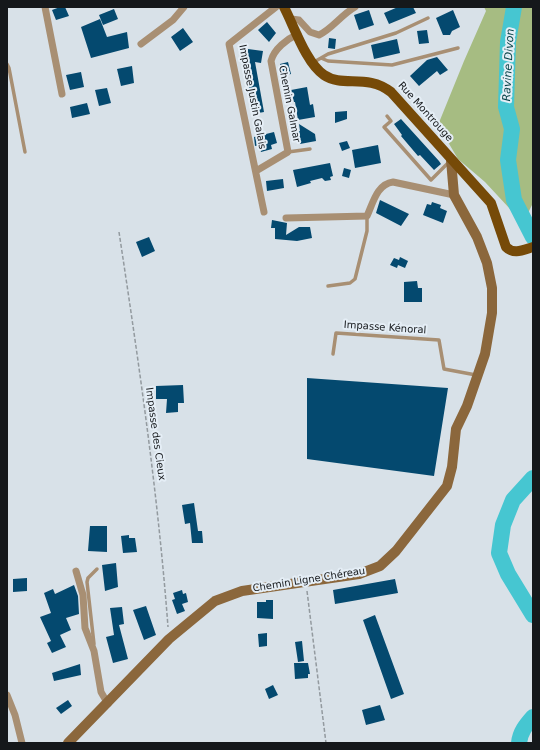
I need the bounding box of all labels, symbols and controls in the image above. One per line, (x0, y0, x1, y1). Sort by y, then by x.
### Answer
water label: Ravine Divon (501, 28, 517, 102)
street label: Impasse Justin Galais (236, 44, 268, 150)
street label: Chemin Galmar (276, 65, 302, 143)
street label: Rue Montrouge (395, 80, 455, 144)
street label: Impasse Kénoral (343, 319, 427, 337)
street label: Impasse des Cieux (143, 387, 167, 481)
street label: Chemin Ligne Chéreau (252, 565, 366, 595)

